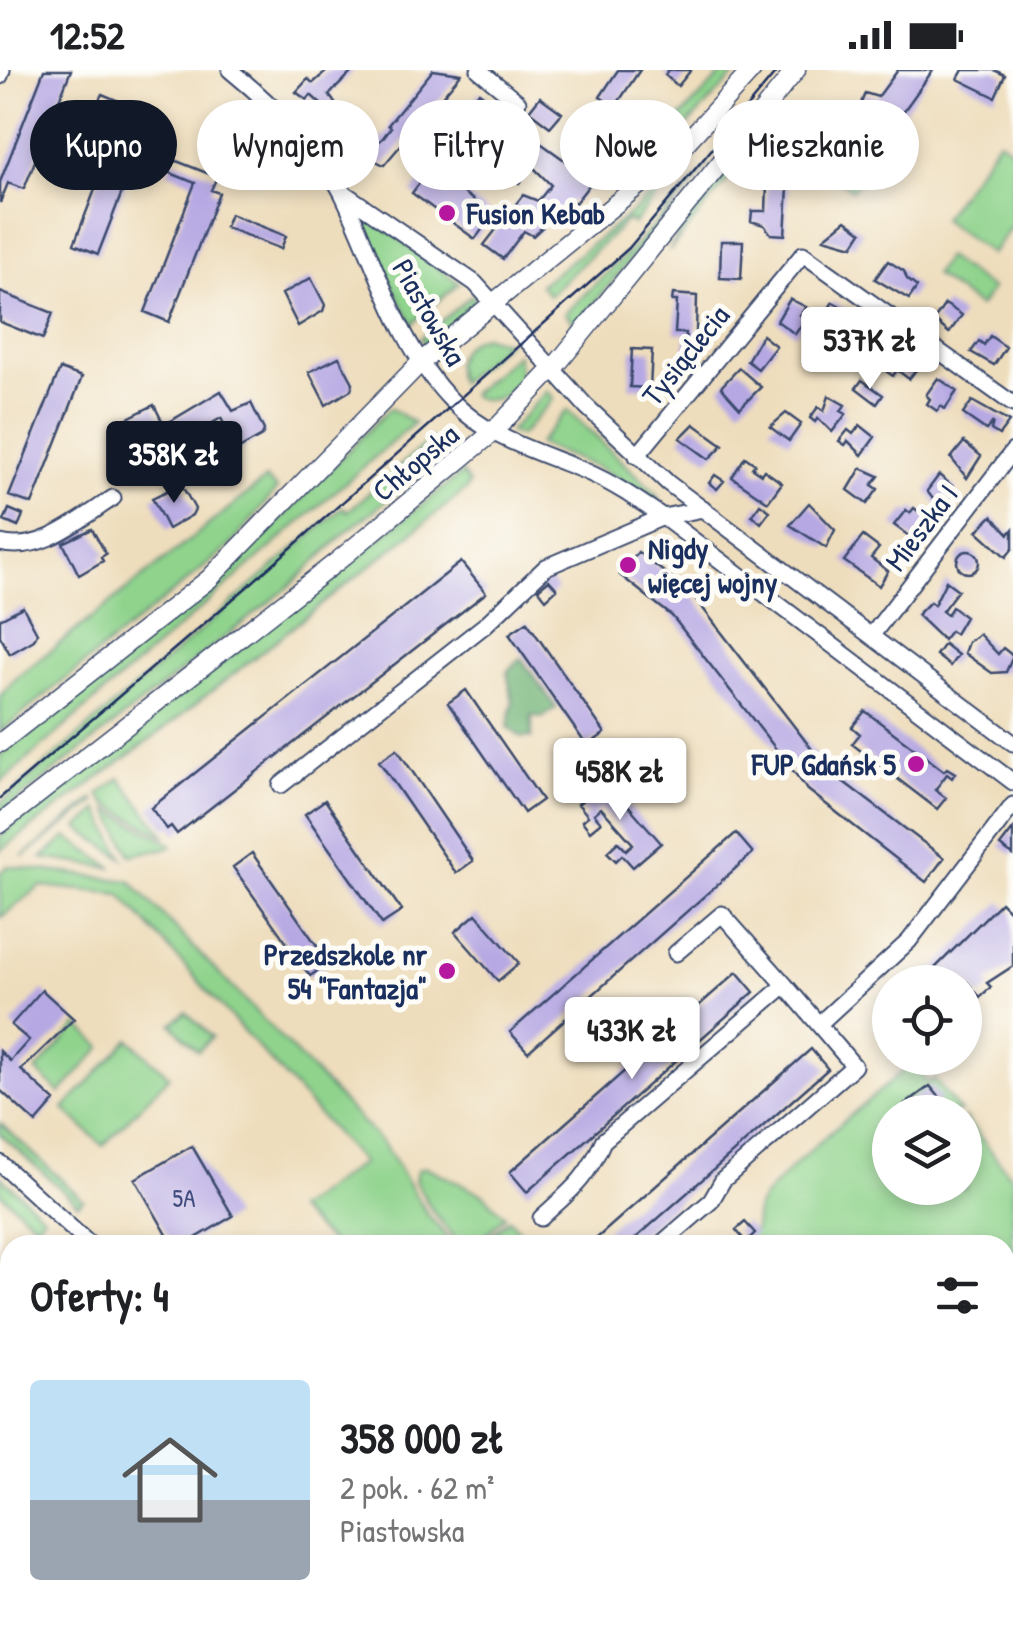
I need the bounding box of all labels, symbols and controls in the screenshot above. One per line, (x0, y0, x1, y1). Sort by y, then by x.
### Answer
text: 12:52 (50, 9, 124, 61)
chip: Kupno (30, 100, 177, 190)
chip: Wynajem (197, 100, 379, 190)
chip: Filtry (399, 100, 540, 190)
chip: Nowe (560, 100, 693, 190)
chip: Mieszkanie (713, 100, 919, 190)
place label: Fusion Kebab (466, 193, 605, 233)
marker: Fusion Kebab (436, 202, 458, 224)
street label: Piastowska (384, 252, 477, 373)
street label: Tysiąclecia (632, 296, 738, 414)
pin: 537K zł (778, 307, 962, 392)
text: 537K zł (823, 318, 917, 361)
street label: Chłopska (363, 414, 467, 510)
pin: 358K zł (82, 421, 266, 506)
text: 358K zł (128, 432, 220, 475)
street label: Mieszka I (875, 475, 967, 579)
place label: Nigdy więcej wojny (648, 528, 778, 603)
marker: Nigdy więcej wojny (617, 554, 639, 576)
pin: 458K zł (528, 738, 712, 823)
place label: FUP Gdańsk 5 (751, 744, 896, 784)
text: 458K zł (575, 749, 665, 792)
marker: FUP Gdańsk 5 (905, 753, 927, 775)
place label: Przedszkole nr 54 "Fantazja" (264, 934, 427, 1008)
marker: Przedszkole nr 54 "Fantazja" (436, 960, 458, 982)
map controls (872, 965, 982, 1205)
button: locate (872, 965, 982, 1075)
pin: 433K zł (540, 997, 724, 1082)
text: 433K zł (587, 1008, 677, 1051)
button: layers (872, 1095, 982, 1205)
house number: 5A (173, 1181, 195, 1215)
text: Oferty: 4 (30, 1267, 169, 1324)
icon: filters (930, 1268, 985, 1323)
text: 358 000 zł (340, 1409, 504, 1466)
icon: home (110, 1420, 230, 1540)
text: 2 pok. · 62 m² (340, 1466, 494, 1509)
text: Piastowska (340, 1509, 464, 1552)

